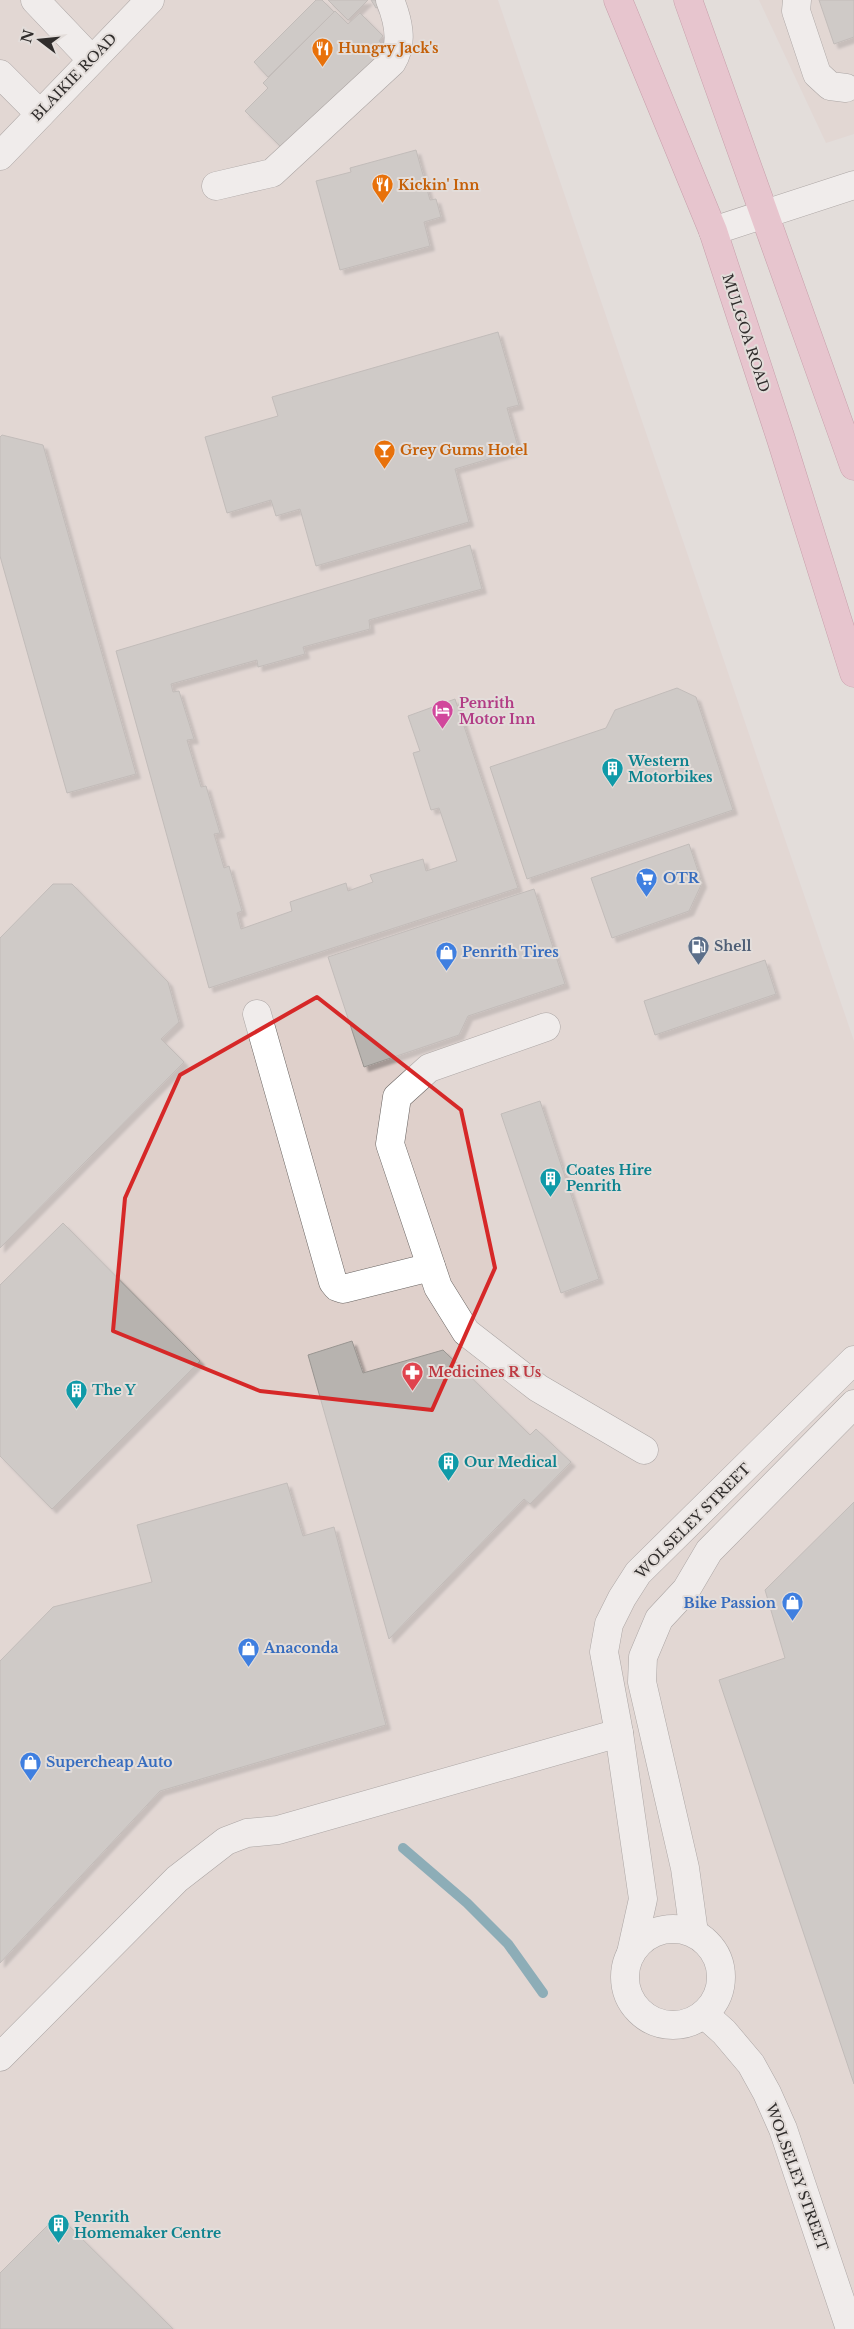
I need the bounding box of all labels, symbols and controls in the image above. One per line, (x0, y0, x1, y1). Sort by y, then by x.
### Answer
north arrow (15, 15, 65, 65)
text: N (17, 28, 38, 45)
street label: BLAIKIE ROAD (28, 29, 120, 125)
restaurant icon: Hungry Jack's (310, 36, 334, 67)
place label: Hungry Jack's (338, 39, 439, 57)
restaurant icon: Kickin' Inn (370, 173, 394, 204)
place label: Kickin' Inn (398, 176, 479, 194)
street label: MULGOA ROAD (718, 271, 774, 395)
bar icon: Grey Gums Hotel (372, 438, 396, 469)
place label: Grey Gums Hotel (400, 441, 528, 459)
place label: Penrith Motor Inn (459, 694, 535, 728)
hotel icon: Penrith Motor Inn (431, 699, 455, 730)
place label: Western Motorbikes (627, 752, 713, 786)
building icon: Western Motorbikes (600, 757, 624, 788)
supermarket icon: OTR (635, 866, 659, 897)
place label: OTR (663, 869, 700, 887)
fuel station icon: Shell (686, 934, 710, 965)
place label: Shell (714, 937, 751, 955)
shop icon: Penrith Tires (434, 940, 458, 971)
place label: Penrith Tires (462, 943, 559, 961)
place label: Coates Hire Penrith (566, 1161, 652, 1195)
building icon: Coates Hire Penrith (538, 1166, 562, 1197)
pharmacy icon: Medicines R Us (400, 1360, 424, 1391)
place label: Medicines R Us (428, 1363, 542, 1381)
building icon: The Y (64, 1378, 88, 1409)
place label: The Y (92, 1381, 136, 1399)
building icon: Our Medical (436, 1450, 460, 1481)
place label: Our Medical (464, 1453, 557, 1471)
street label: WOLSELEY STREET (631, 1460, 754, 1583)
shop icon: Bike Passion (780, 1591, 804, 1622)
place label: Bike Passion (684, 1594, 776, 1612)
shop icon: Anaconda (236, 1636, 260, 1667)
place label: Anaconda (263, 1639, 339, 1657)
shop icon: Supercheap Auto (18, 1750, 42, 1781)
place label: Supercheap Auto (46, 1753, 173, 1771)
street label: WOLSELEY STREET (762, 2100, 832, 2253)
place label: Penrith Homemaker Centre (74, 2208, 221, 2242)
building icon: Penrith Homemaker Centre (46, 2213, 70, 2244)

